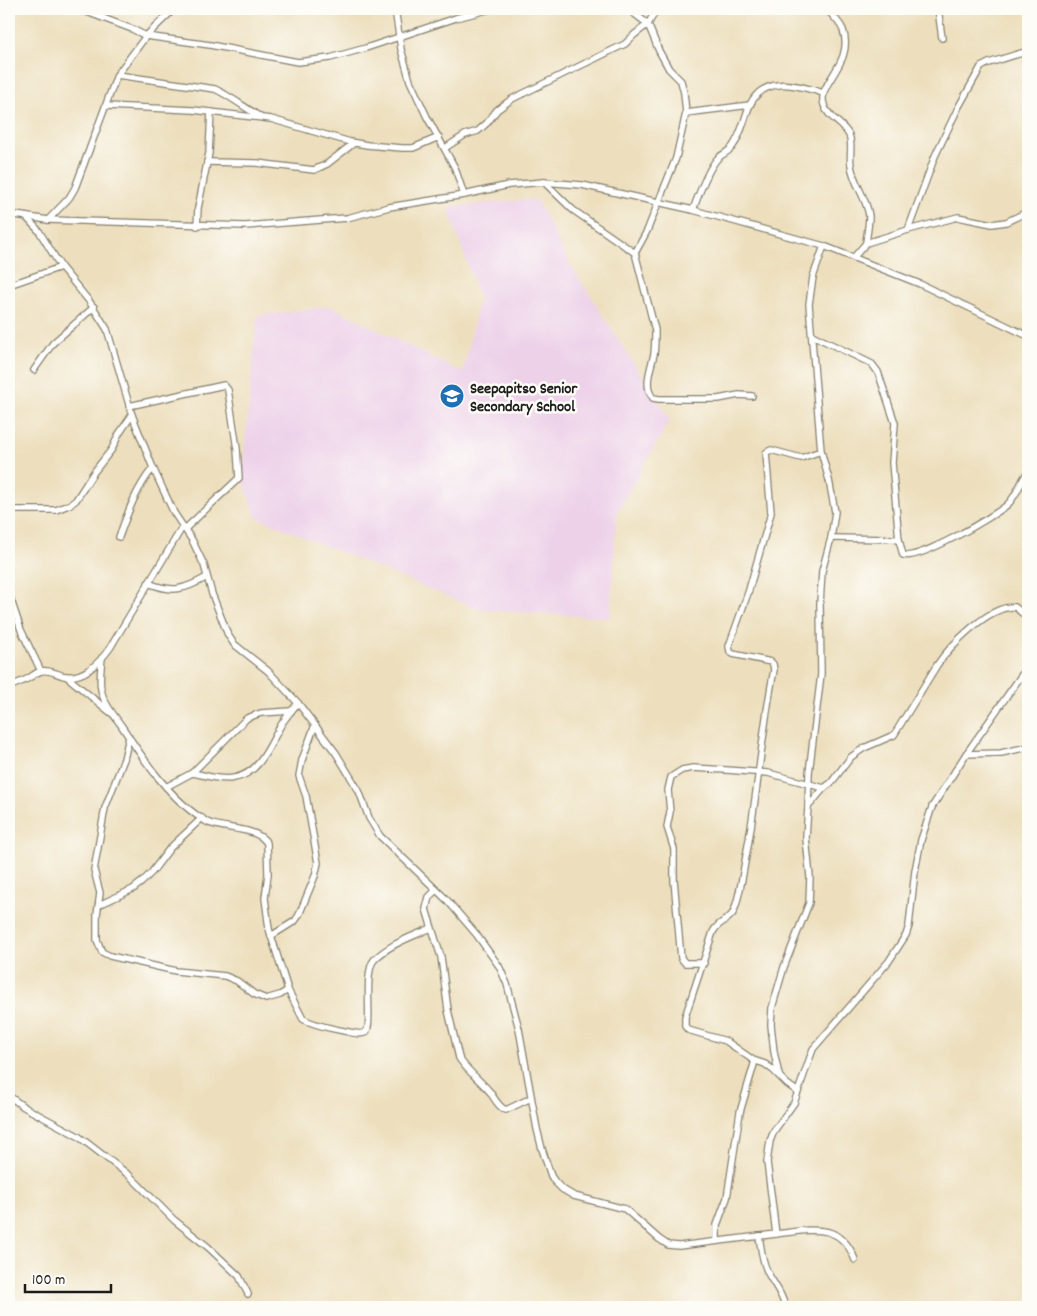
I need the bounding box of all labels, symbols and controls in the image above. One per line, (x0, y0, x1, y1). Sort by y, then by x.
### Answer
place label: Seepapitso Senior Secondary School (470, 378, 578, 419)
school or university icon: Seepapitso Senior Secondary School (439, 383, 465, 409)
scale bar (25, 1261, 111, 1293)
text: 100 m (32, 1270, 65, 1292)

